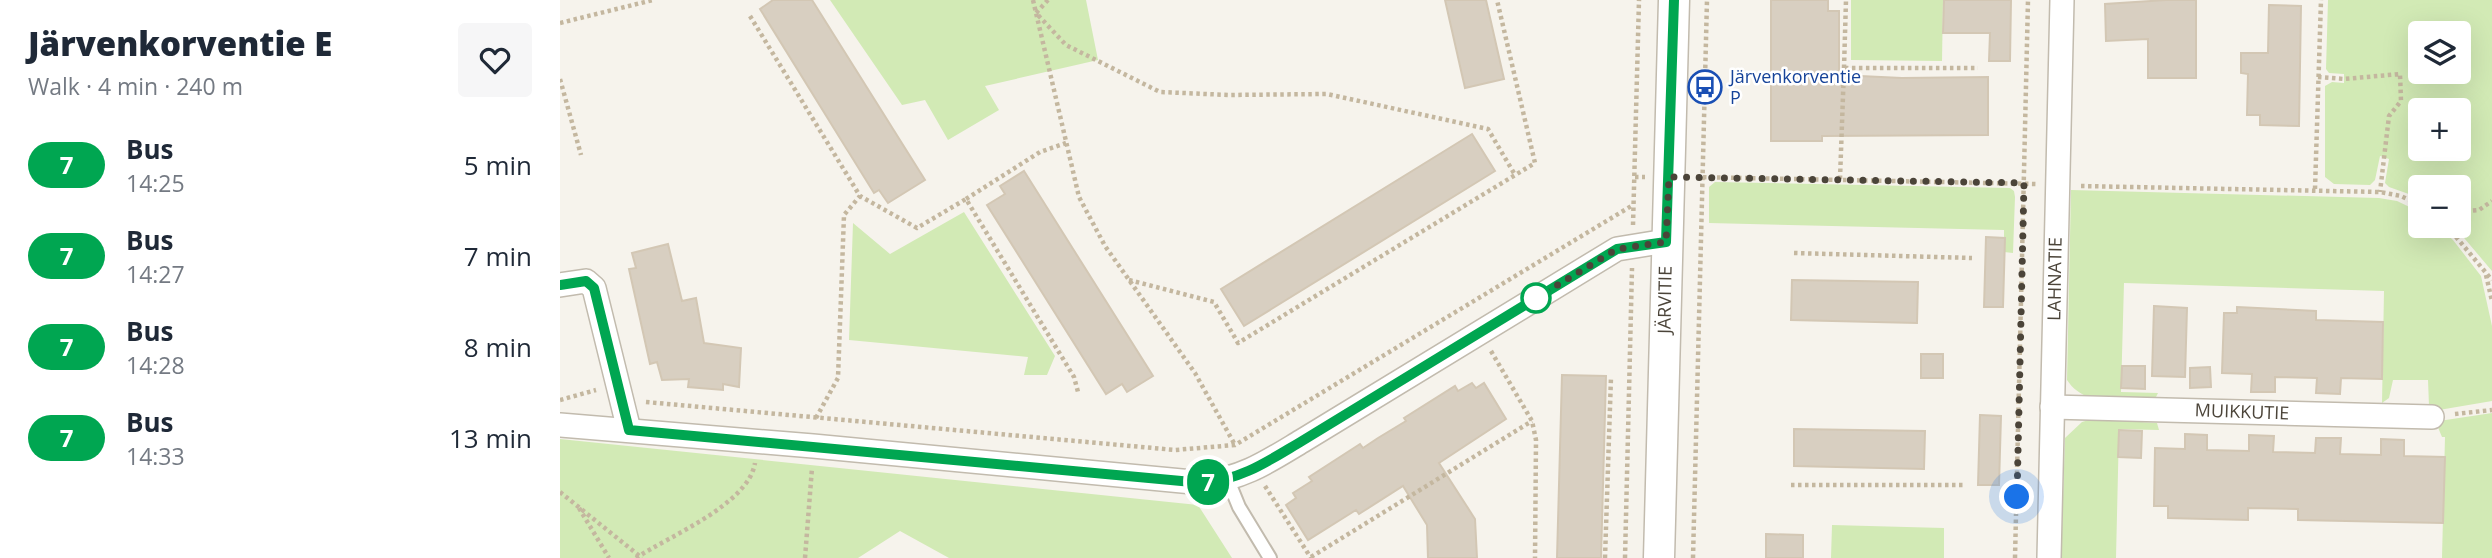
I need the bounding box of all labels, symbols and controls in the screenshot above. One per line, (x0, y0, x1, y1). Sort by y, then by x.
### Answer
text: Järvenkorventie E (28, 21, 332, 66)
map controls (2408, 21, 2471, 238)
button: layers (2408, 21, 2471, 84)
button: heart (458, 23, 532, 97)
place label: Järvenkorventie P (1728, 64, 1861, 109)
bus stop icon: Järvenkorventie P (1686, 68, 1724, 106)
text: Walk · 4 min · 240 m (28, 70, 243, 102)
button: + (2408, 98, 2471, 161)
text: Bus (126, 131, 173, 167)
text: 5 min (464, 147, 532, 183)
text: 7 (60, 148, 73, 181)
text: 14:25 (126, 167, 185, 199)
button: − (2408, 175, 2471, 238)
text: Bus (126, 222, 173, 258)
street label: LAHNATIE (2041, 237, 2067, 321)
text: 7 min (464, 238, 532, 274)
text: 7 (60, 239, 73, 272)
text: 14:27 (126, 258, 185, 290)
street label: JÄRVITIE (1651, 266, 1677, 336)
unlabelled marker (1521, 283, 1551, 313)
text: Bus (126, 313, 173, 349)
text: 8 min (464, 329, 532, 365)
text: 7 (60, 330, 73, 363)
text: 14:28 (126, 349, 185, 381)
street label: MUIKKUTIE (2194, 397, 2290, 425)
text: Bus (126, 404, 173, 440)
text: 13 min (449, 420, 532, 456)
text: 7 (60, 421, 73, 454)
text: 14:33 (126, 440, 185, 472)
line badge: 7 (1185, 459, 1231, 505)
text: 7 (1201, 465, 1215, 498)
your location (1999, 479, 2034, 514)

